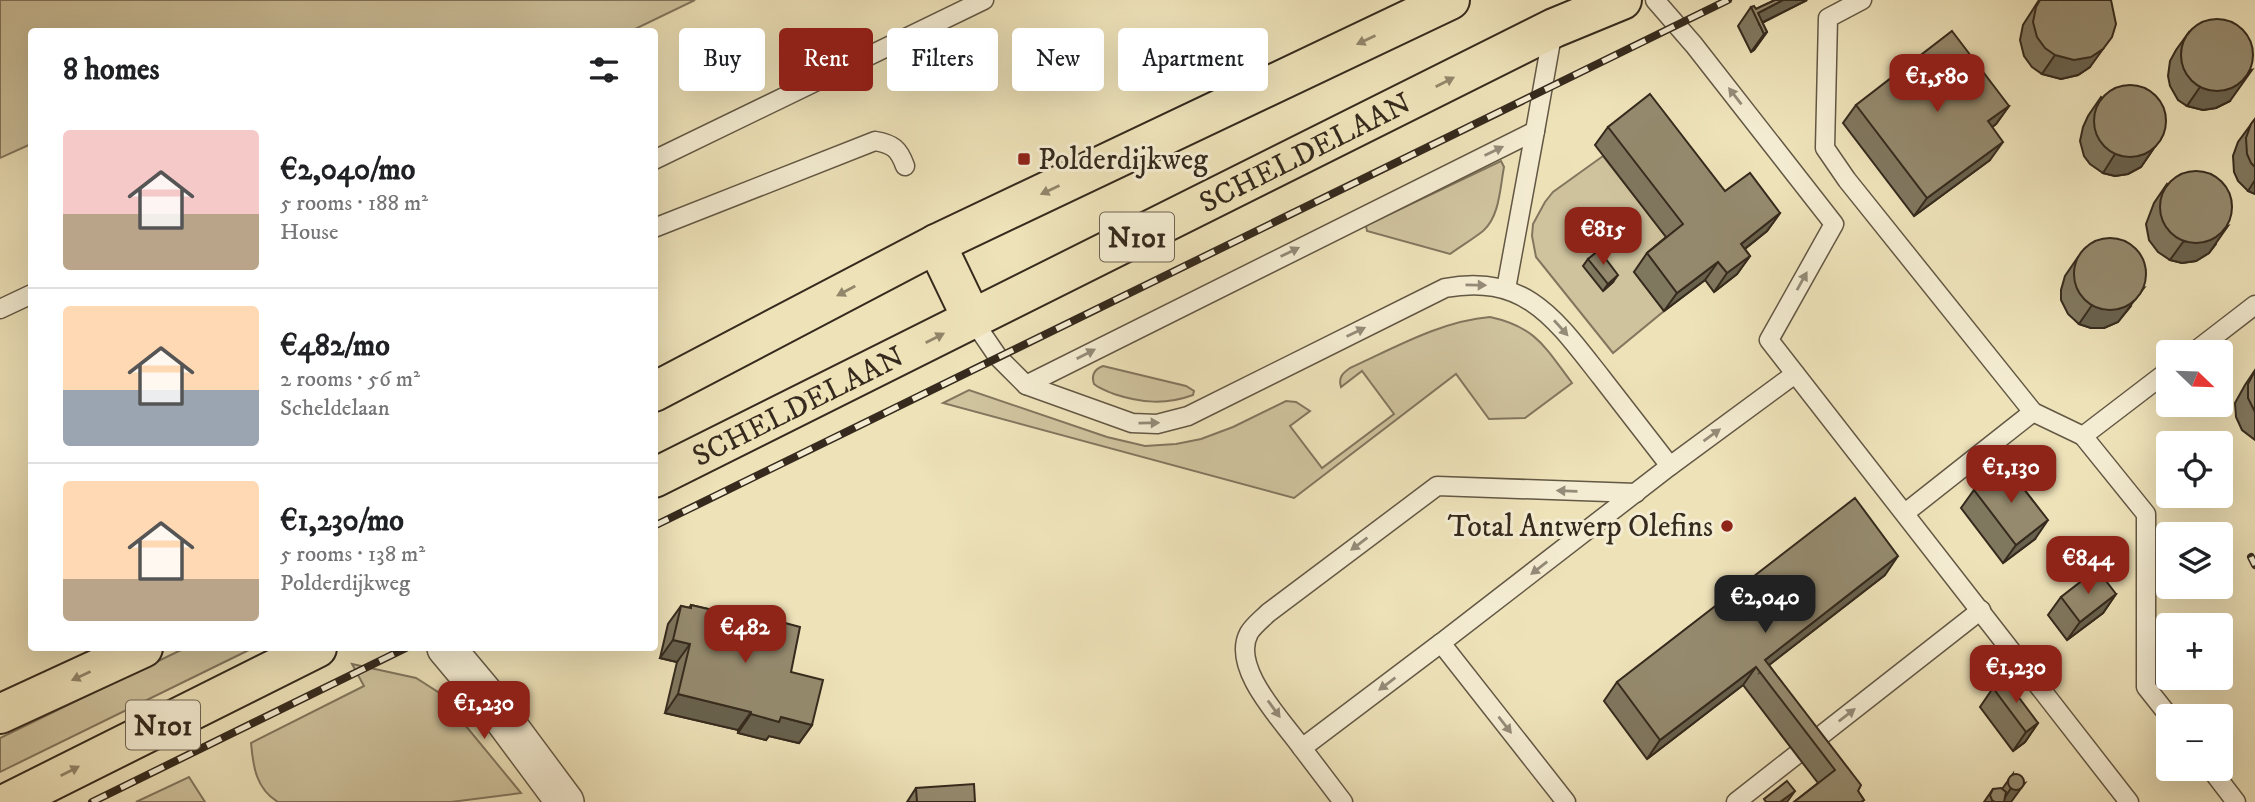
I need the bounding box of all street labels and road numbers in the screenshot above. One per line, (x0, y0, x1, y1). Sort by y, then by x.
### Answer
street label: SCHELDELAAN (1194, 85, 1418, 222)
road number: N101 (1100, 212, 1174, 262)
street label: SCHELDELAAN (687, 339, 911, 476)
road number: N101 (126, 700, 200, 750)

